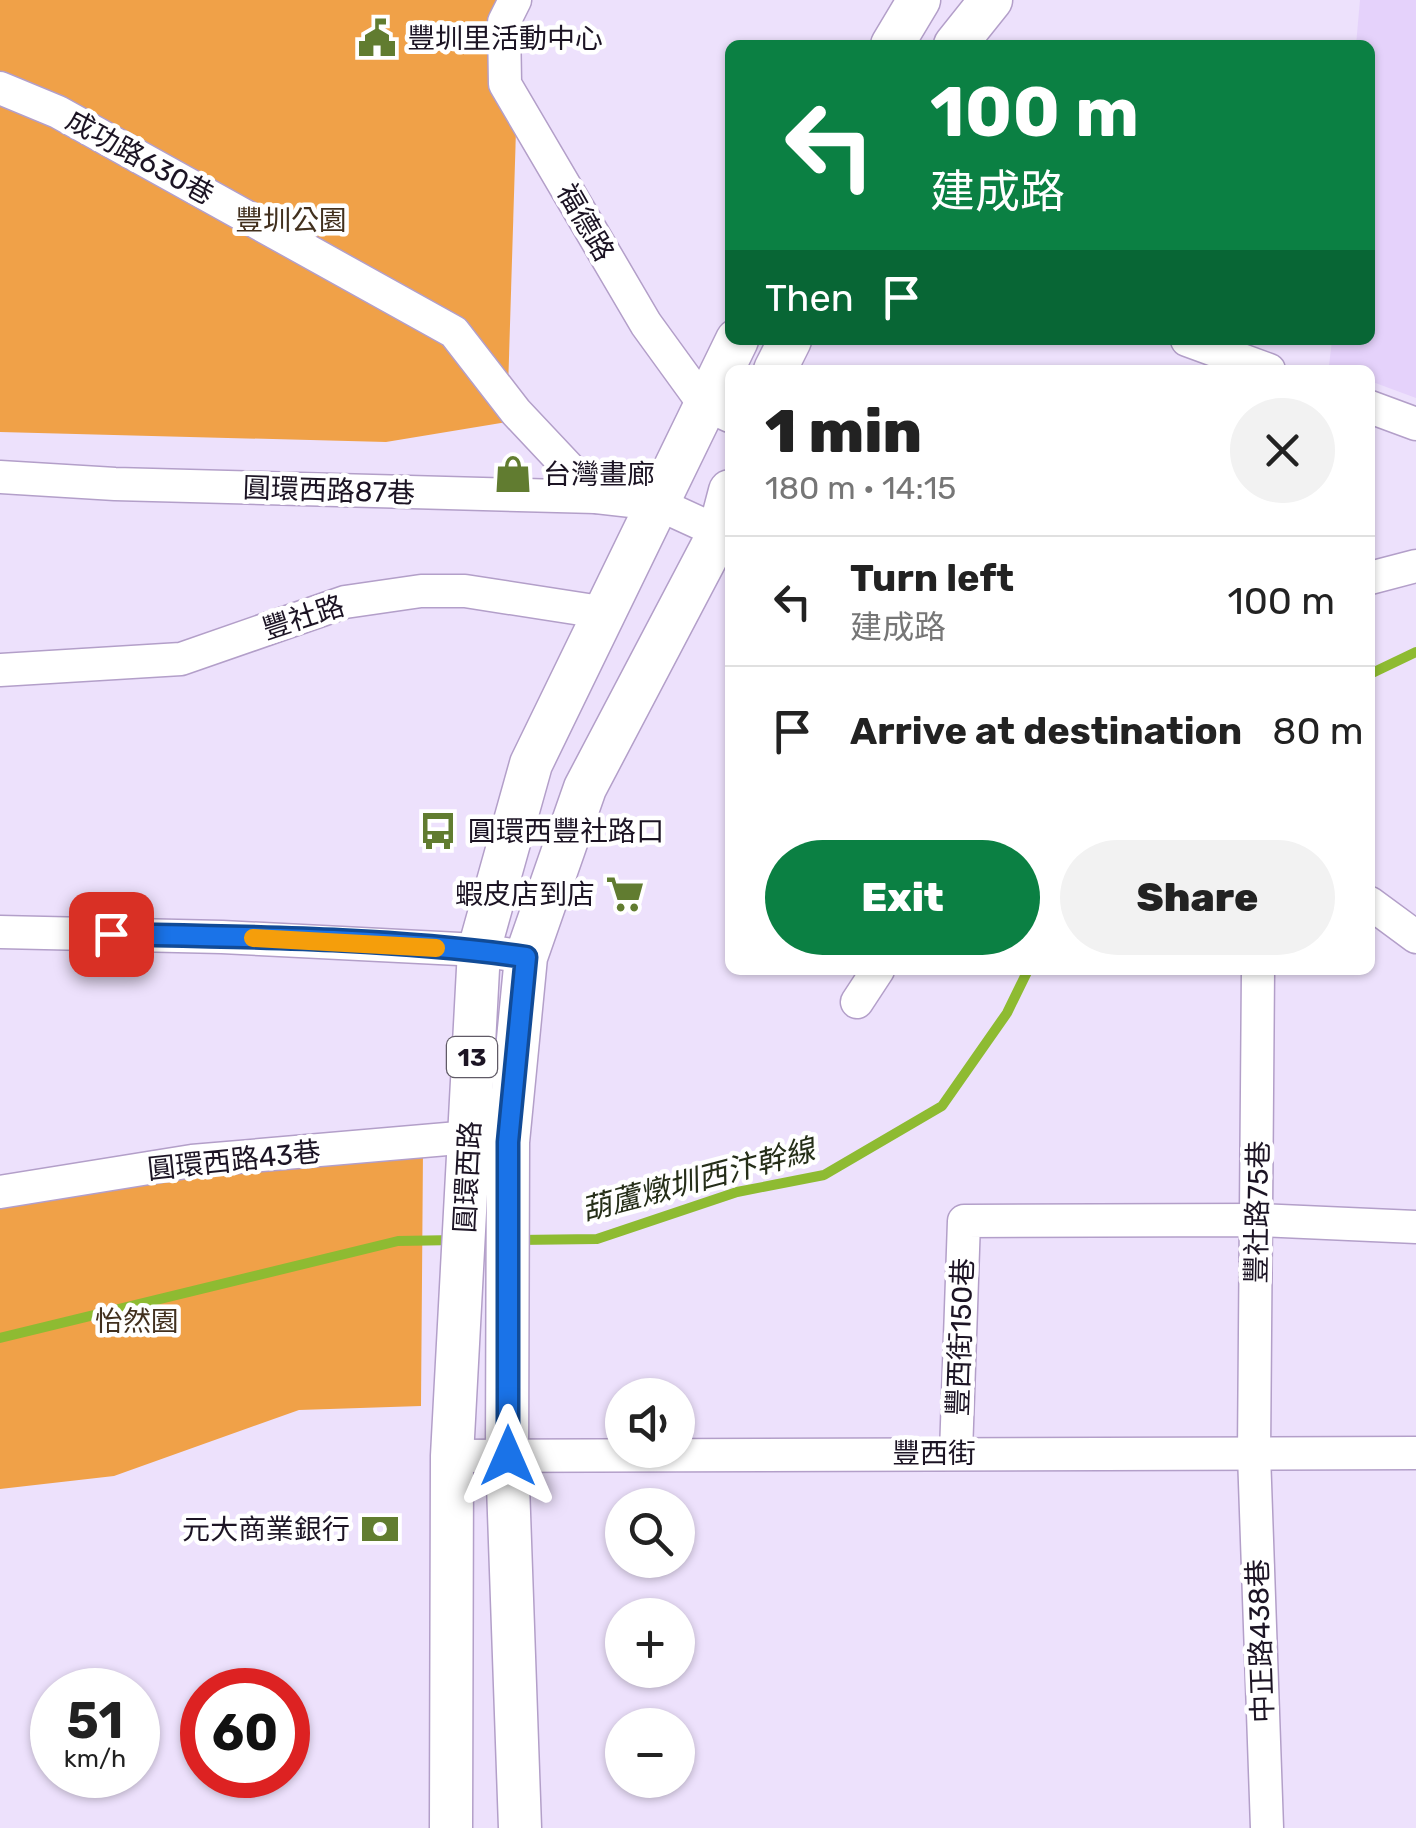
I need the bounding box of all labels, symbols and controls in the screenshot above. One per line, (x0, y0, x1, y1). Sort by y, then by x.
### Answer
public building icon: 豐圳里活動中心 (356, 17, 398, 59)
place label: 豐圳里活動中心 (407, 22, 603, 55)
text: 100 m (930, 71, 1139, 154)
icon: left (765, 80, 895, 210)
street label: 成功路630巷 (60, 103, 219, 212)
text: 建成路 (930, 165, 1065, 218)
street label: 福德路 (550, 178, 621, 267)
park label: 豐圳公園 (235, 204, 347, 237)
icon: arrive (874, 270, 929, 325)
text: Then (765, 275, 854, 321)
text: 1 min (765, 396, 922, 467)
button: close (1230, 398, 1335, 503)
shop icon: 台灣畫廊 (492, 453, 534, 495)
place label: 台灣畫廊 (543, 458, 655, 491)
text: 180 m · 14:15 (765, 469, 956, 507)
street label: 圓環西路87巷 (242, 471, 416, 510)
text: Turn left (850, 555, 1014, 601)
icon: left (765, 574, 820, 629)
text: 100 m (1227, 578, 1335, 624)
street label: 豐社路 (258, 589, 348, 646)
text: 建成路 (850, 608, 946, 646)
icon: arrive (765, 704, 820, 759)
text: Arrive at destination (850, 708, 1242, 754)
text: 80 m (1272, 708, 1364, 754)
bus stop icon: 圓環西豐社路口 (417, 810, 459, 852)
place label: 圓環西豐社路口 (468, 815, 664, 848)
button: Exit (765, 840, 1040, 955)
button: Share (1060, 840, 1335, 955)
supermarket icon: 蝦皮店到店 (604, 873, 646, 915)
place label: 蝦皮店到店 (455, 878, 595, 911)
pin (69, 892, 154, 977)
icon: arrive (84, 907, 139, 962)
road number: 13 (447, 1037, 497, 1077)
street label: 圓環西路 (448, 1120, 487, 1234)
water label: 葫蘆燉圳西汴幹線 (577, 1131, 821, 1228)
street label: 圓環西路43巷 (146, 1135, 322, 1186)
street label: 豐社路75巷 (1240, 1140, 1275, 1284)
street label: 豐西街150巷 (941, 1257, 980, 1417)
park label: 怡然園 (95, 1305, 179, 1338)
map controls (605, 1378, 695, 1798)
button: sound (605, 1378, 695, 1468)
position arrow (456, 1404, 560, 1508)
street label: 豐西街 (892, 1437, 976, 1470)
button: search (605, 1488, 695, 1578)
bank icon: 元大商業銀行 (359, 1508, 401, 1550)
place label: 元大商業銀行 (182, 1513, 350, 1546)
street label: 中正路438巷 (1241, 1558, 1280, 1724)
button: + (605, 1598, 695, 1688)
speed limit sign: 60 (180, 1668, 310, 1798)
text: 51 (67, 1691, 123, 1751)
button: − (605, 1708, 695, 1798)
text: km/h (64, 1744, 126, 1773)

